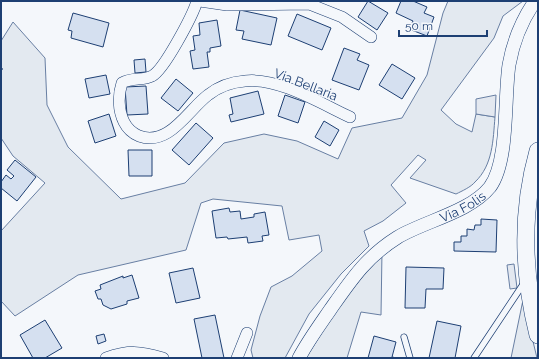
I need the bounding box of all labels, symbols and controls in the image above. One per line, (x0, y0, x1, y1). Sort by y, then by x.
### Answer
scale bar (399, 12, 487, 38)
text: 50 m (405, 19, 433, 33)
street label: Via Bellaria (272, 65, 340, 103)
street label: Via Folis (438, 189, 489, 225)

